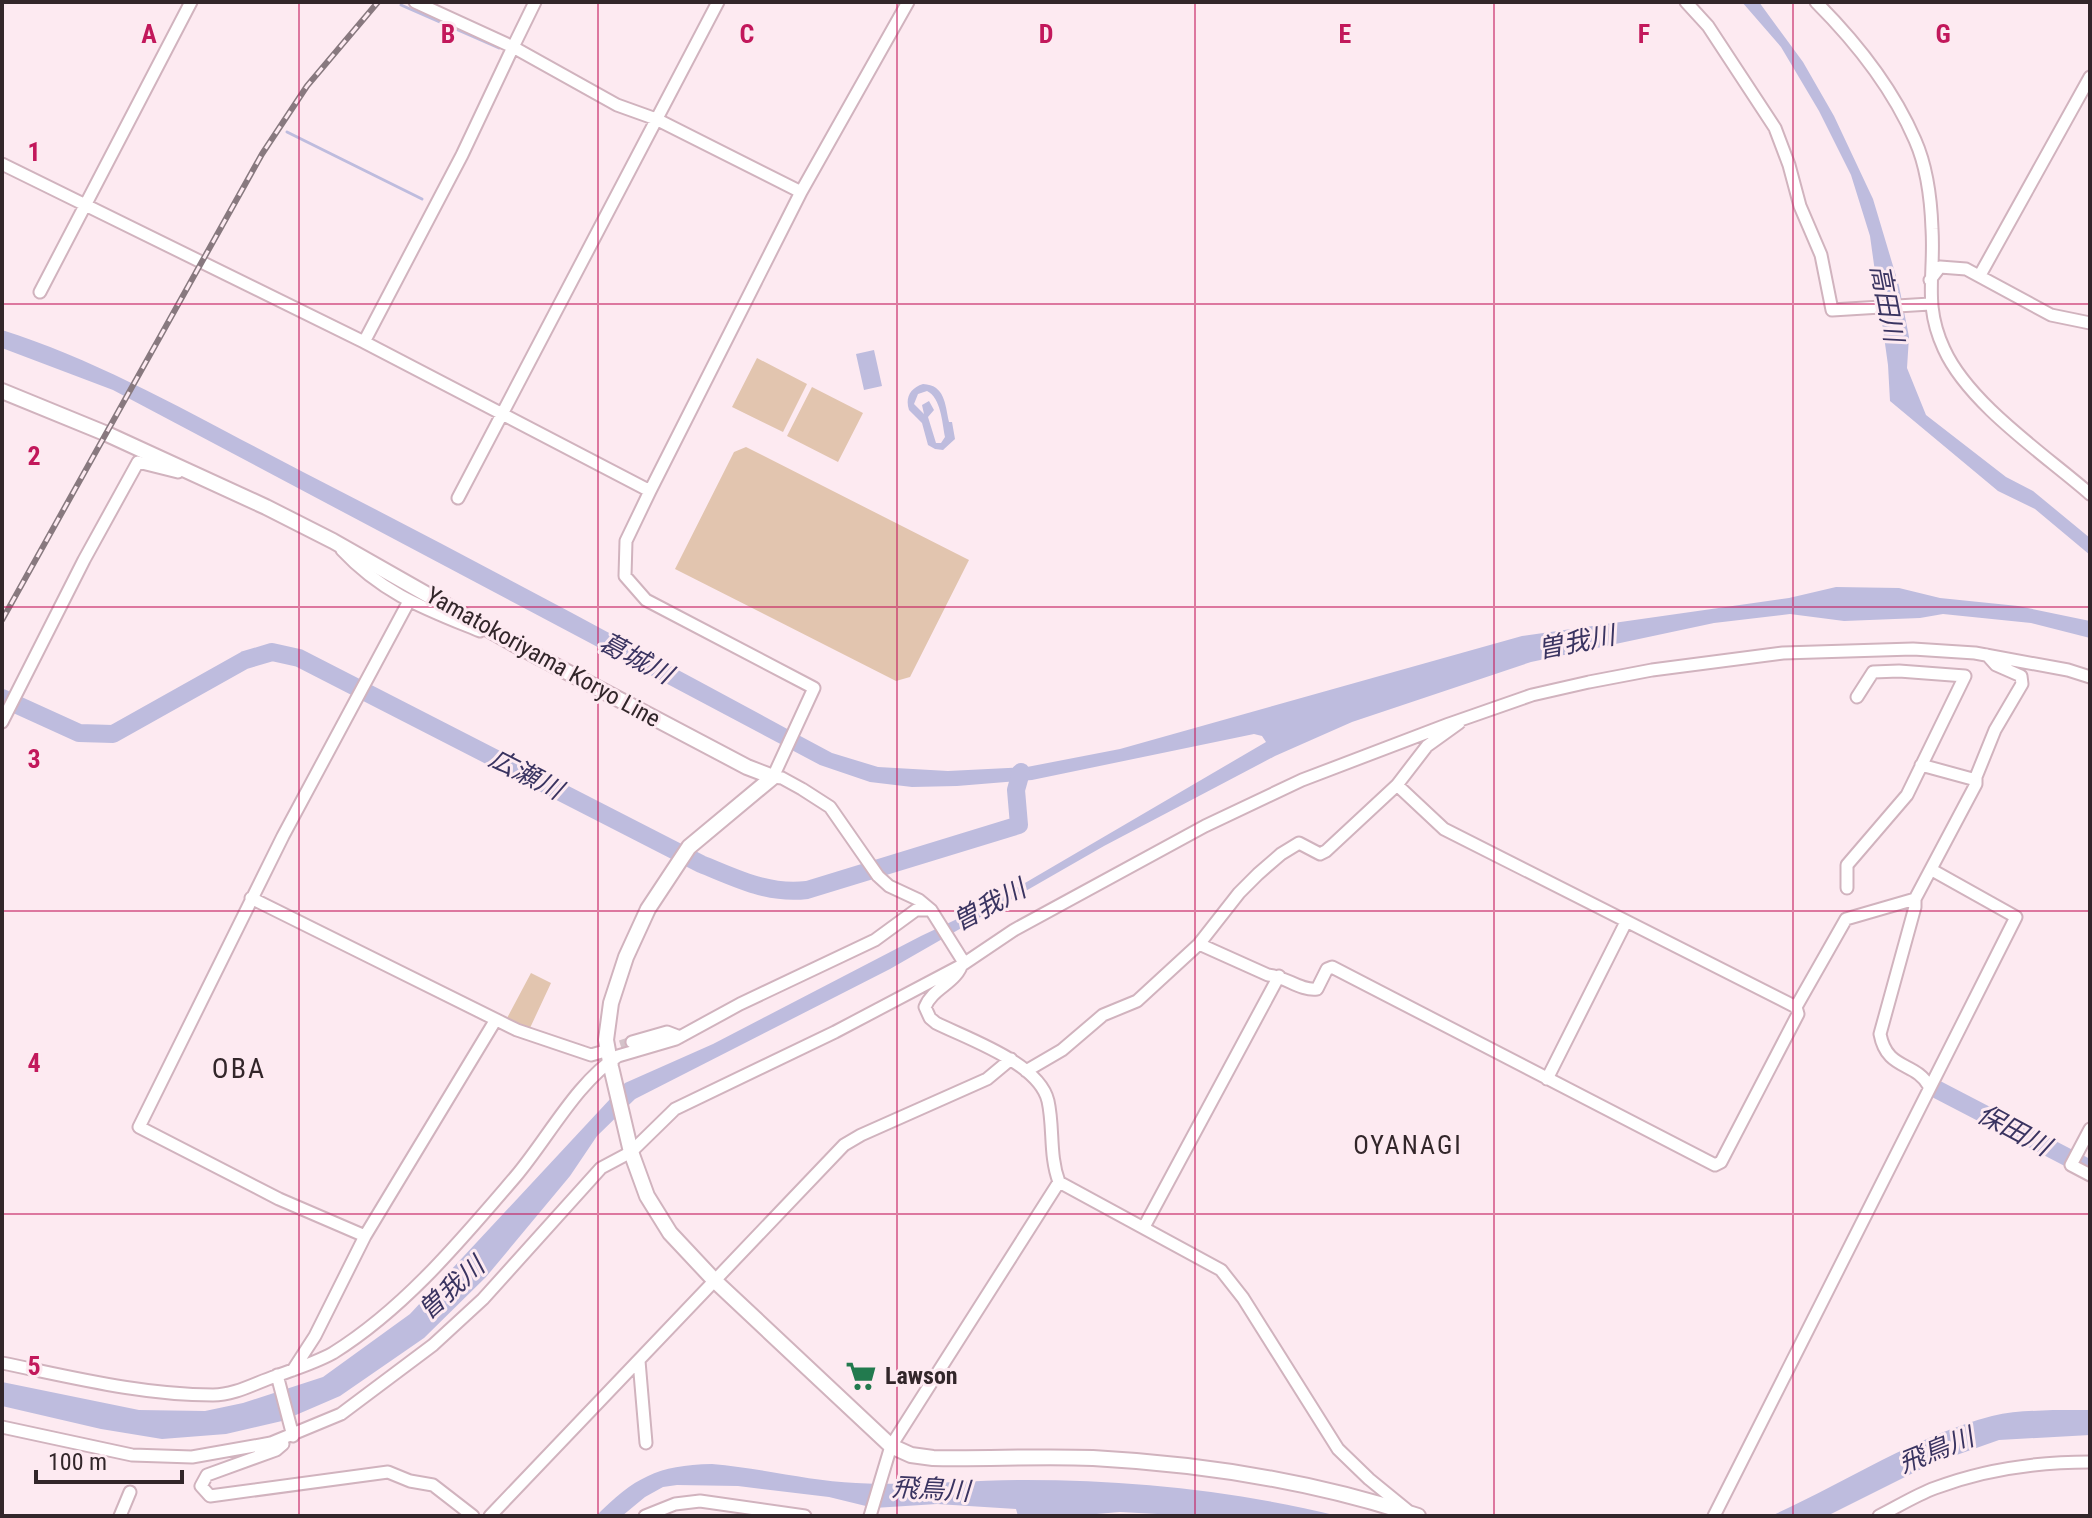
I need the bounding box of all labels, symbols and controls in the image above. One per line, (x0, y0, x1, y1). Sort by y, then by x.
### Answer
text: A (141, 19, 157, 49)
text: B (441, 19, 455, 49)
text: C (740, 19, 755, 49)
text: D (1039, 19, 1053, 49)
text: E (1339, 19, 1352, 49)
text: F (1638, 19, 1650, 49)
text: G (1935, 19, 1951, 49)
text: 1 (27, 137, 41, 167)
water label: 高田川 (1865, 262, 1910, 347)
text: 2 (27, 441, 41, 471)
street label: Yamatokoriyama Koryo Line (421, 581, 665, 733)
water label: 曽我川 (1535, 619, 1620, 664)
water label: 葛城川 (595, 626, 680, 691)
water label: 広瀬川 (484, 743, 570, 806)
text: 3 (27, 744, 41, 774)
water label: 曽我川 (948, 872, 1033, 937)
text: 4 (27, 1048, 41, 1078)
district label: OBA (212, 1052, 266, 1085)
water label: 保田川 (1973, 1098, 2058, 1163)
district label: OYANAGI (1353, 1130, 1463, 1160)
water label: 曽我川 (412, 1249, 492, 1325)
text: 5 (27, 1351, 41, 1381)
supermarket icon: Lawson (844, 1359, 878, 1393)
place label: Lawson (885, 1362, 958, 1390)
water label: 飛鳥川 (1894, 1420, 1981, 1479)
scale bar (36, 1434, 182, 1484)
text: 100 m (48, 1448, 107, 1476)
water label: 飛鳥川 (891, 1472, 974, 1506)

